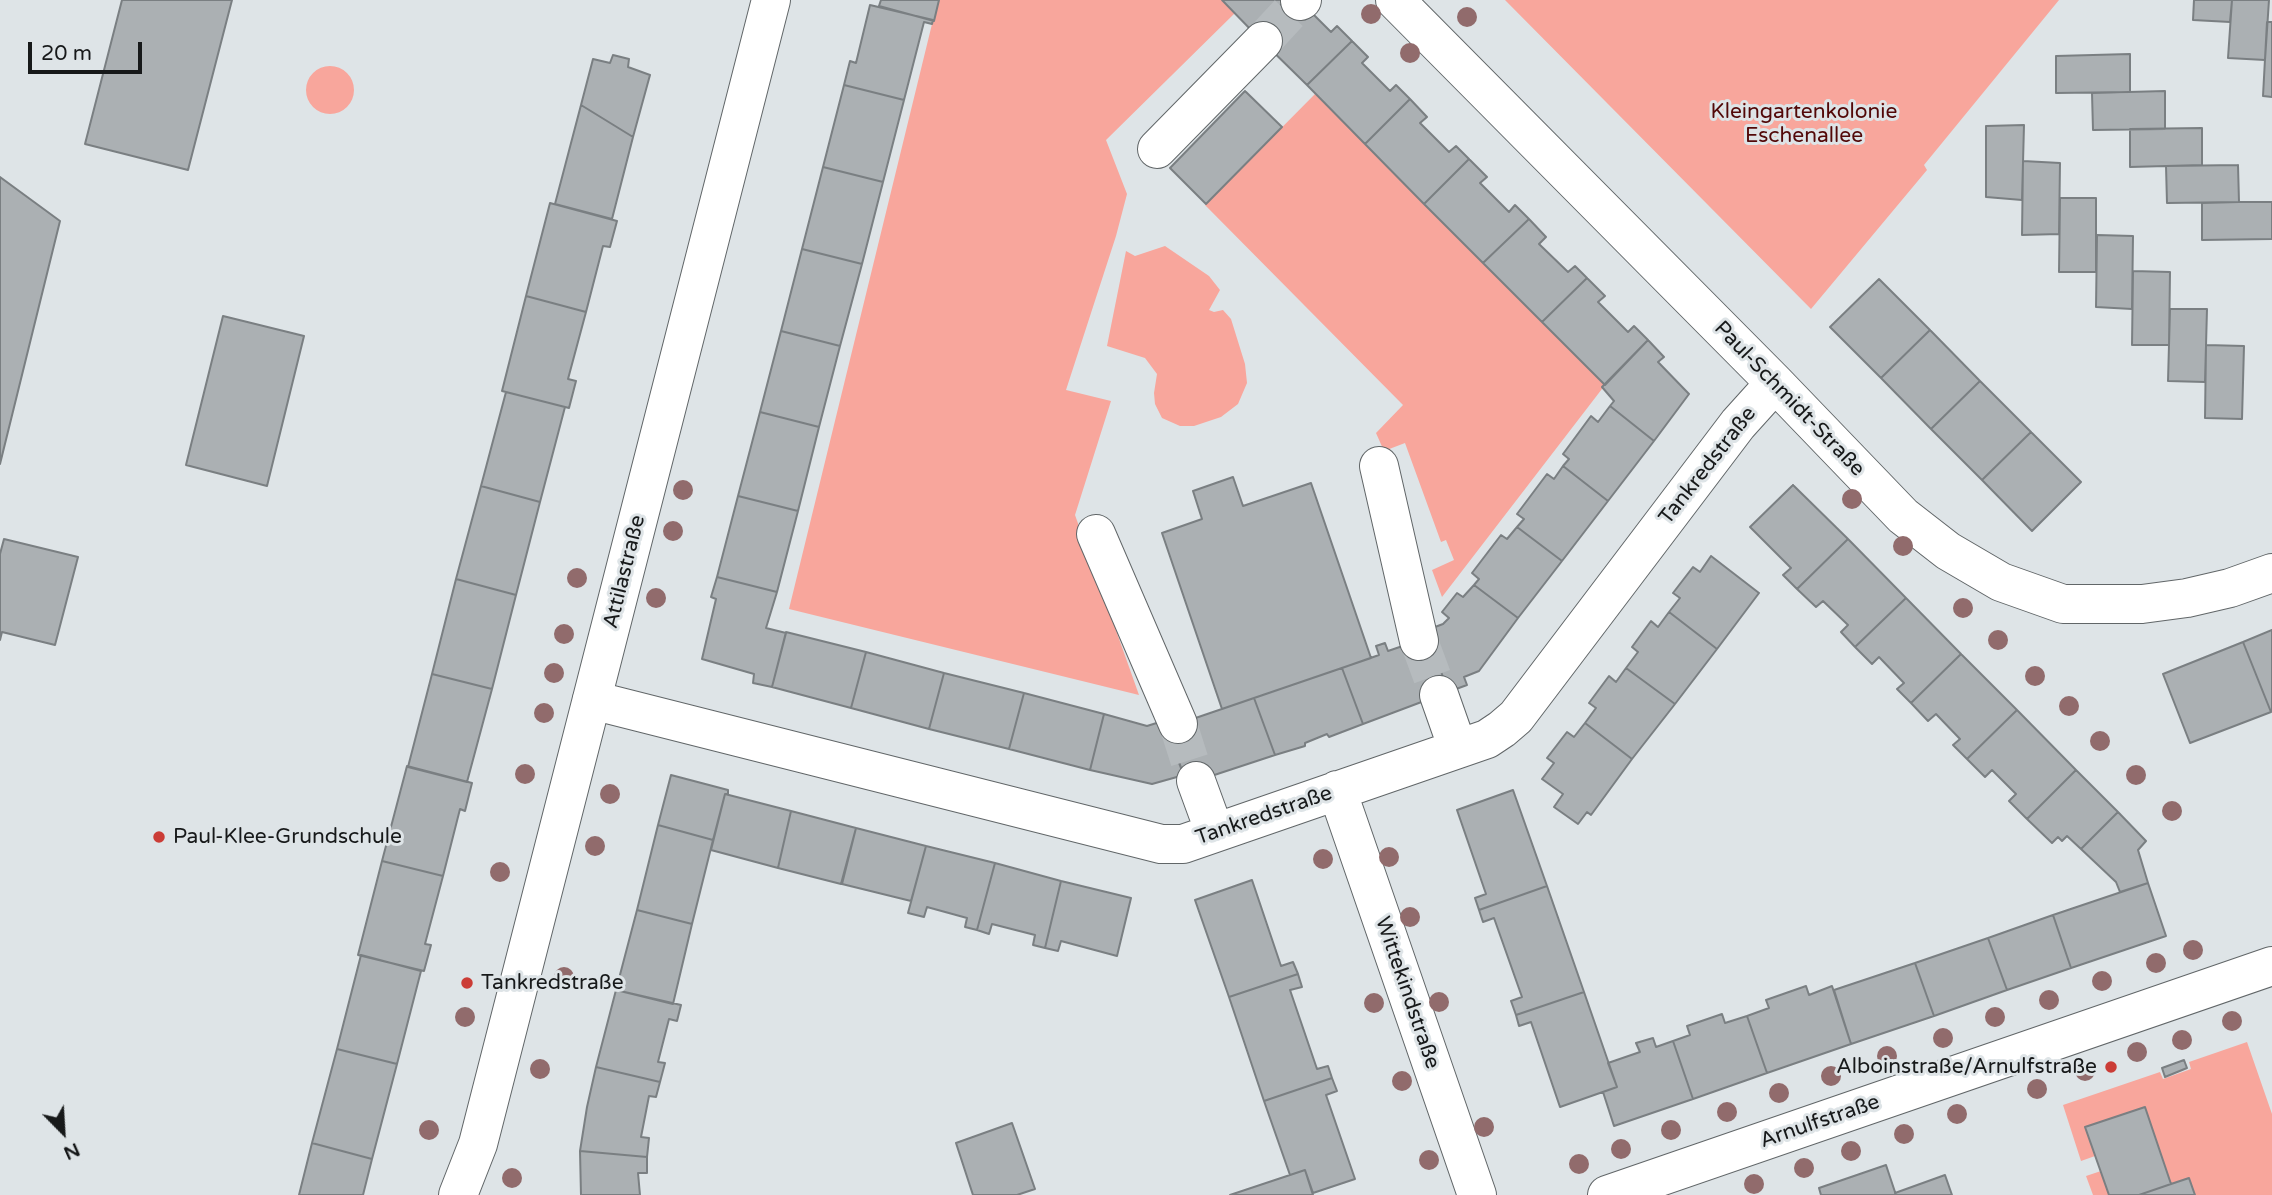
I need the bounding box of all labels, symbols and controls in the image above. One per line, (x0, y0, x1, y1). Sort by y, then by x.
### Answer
scale bar (32, 28, 145, 72)
text: 20 m (41, 41, 92, 66)
park label: Kleingartenkolonie Eschenallee (1711, 99, 1897, 149)
street label: Paul-Schmidt-Straße (1708, 316, 1870, 482)
street label: Tankredstraße (1654, 402, 1762, 530)
street label: Attilastraße (599, 513, 651, 631)
street label: Tankredstraße (1193, 781, 1335, 851)
place label: Paul-Klee-Grundschule (173, 824, 402, 850)
marker: Paul-Klee-Grundschule (151, 829, 167, 845)
street label: Wittekindstraße (1369, 914, 1445, 1072)
place label: Tankredstraße (481, 970, 624, 996)
marker: Tankredstraße (459, 975, 475, 991)
place label: Alboinstraße/Arnulfstraße (1836, 1054, 2097, 1080)
marker: Alboinstraße/Arnulfstraße (2103, 1059, 2119, 1075)
street label: Arnulfstraße (1757, 1090, 1883, 1154)
north arrow (28, 1097, 98, 1167)
text: N (60, 1138, 83, 1164)

